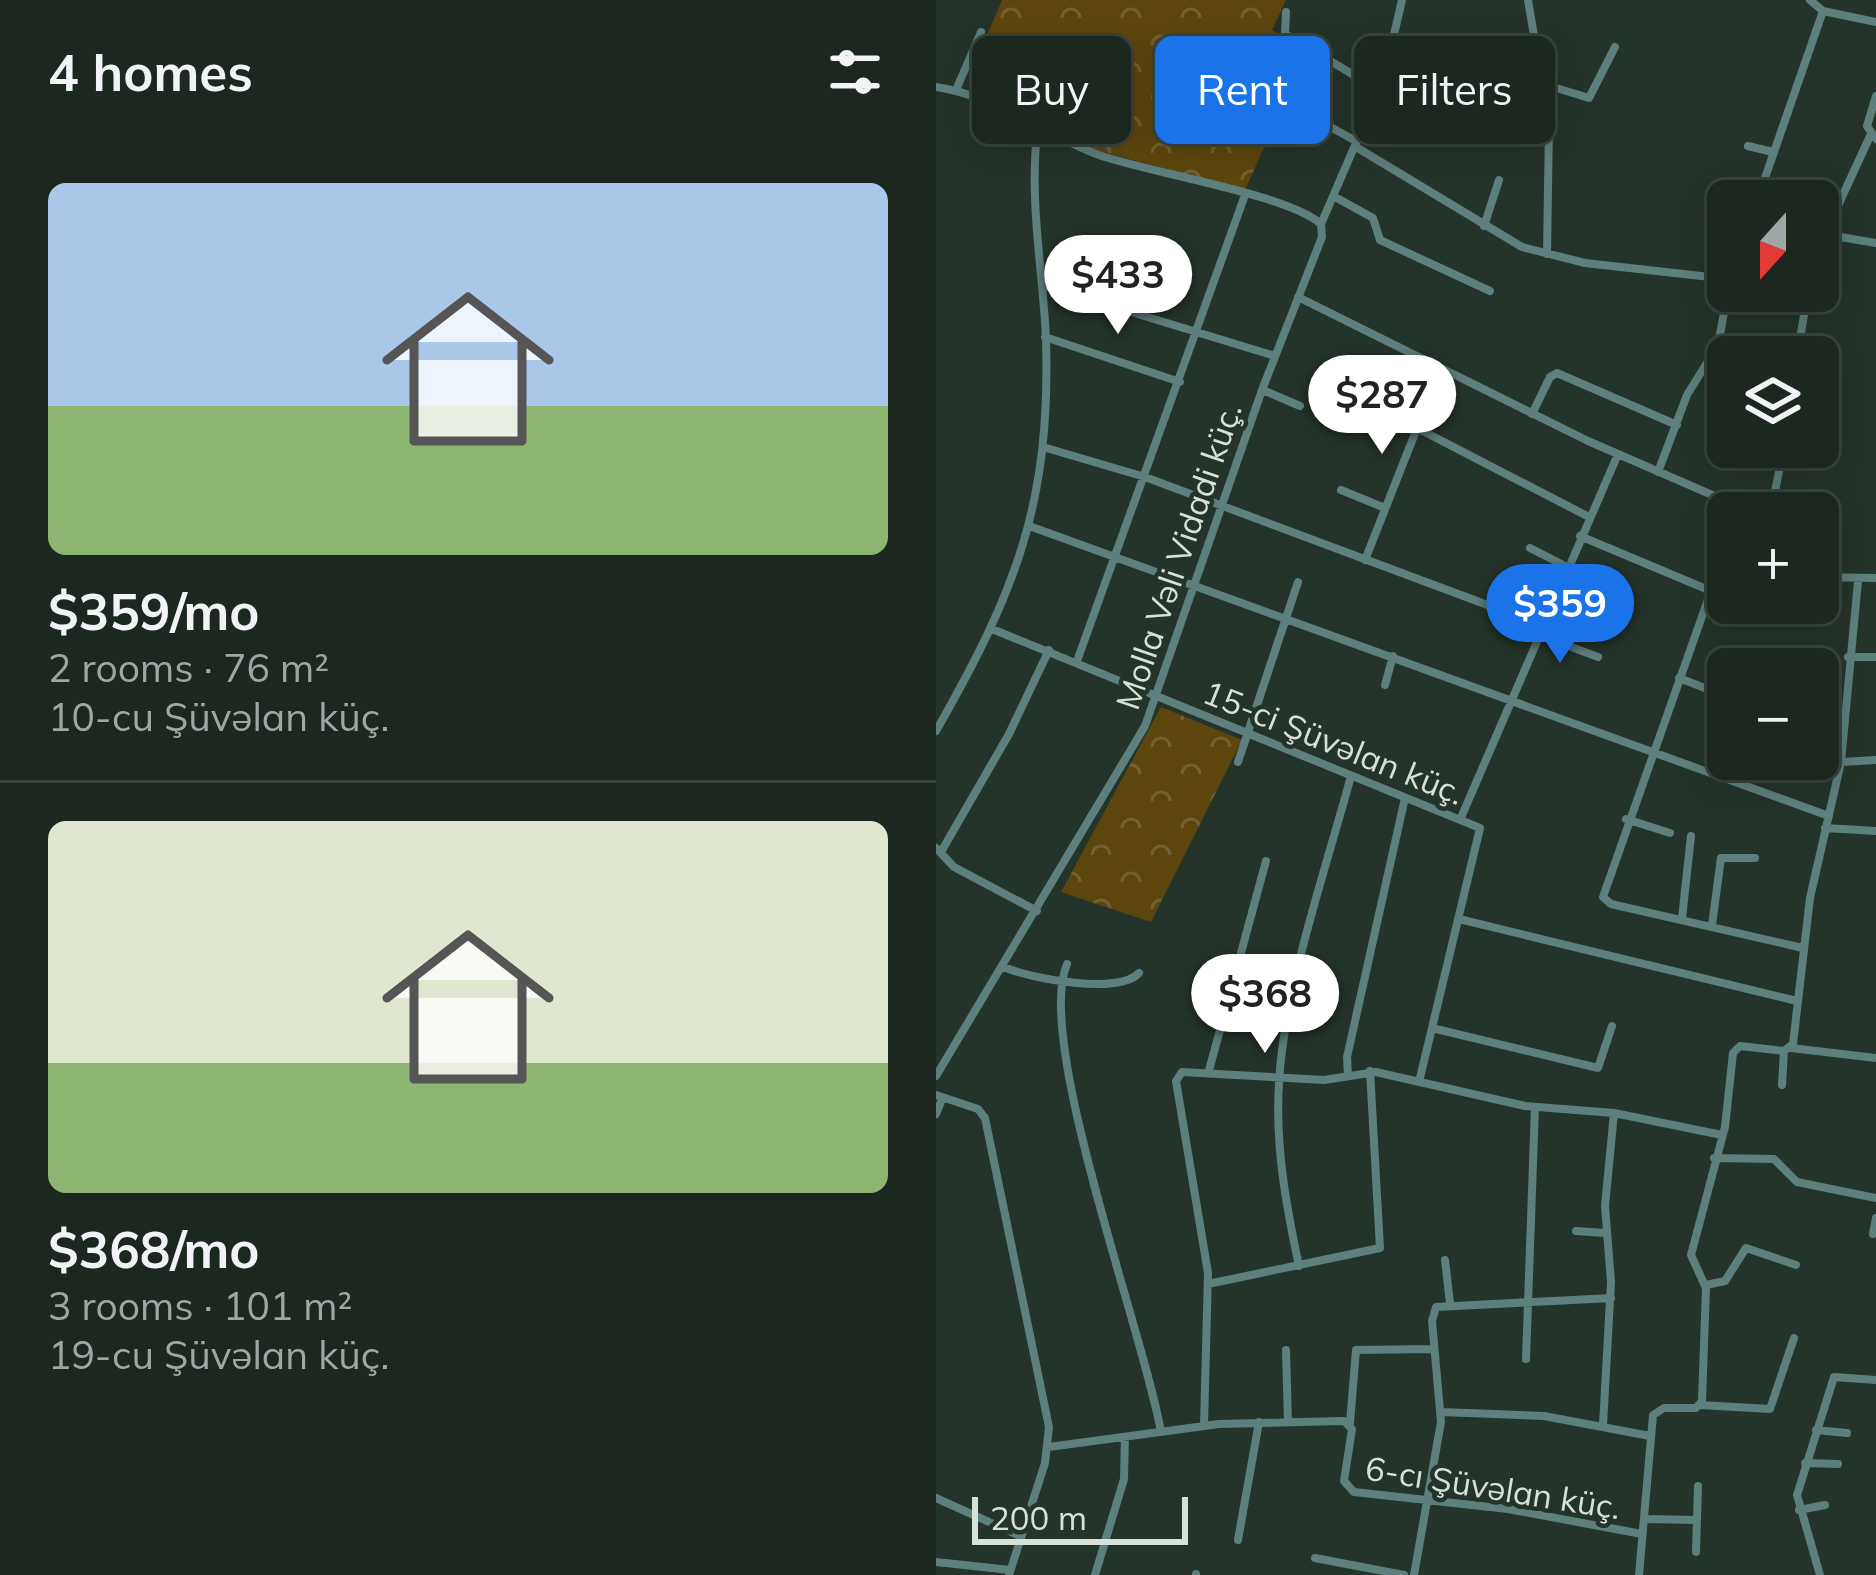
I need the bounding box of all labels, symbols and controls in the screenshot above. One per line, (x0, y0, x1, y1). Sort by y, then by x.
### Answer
chip: Buy (972, 36, 1131, 144)
chip: Rent (1155, 36, 1330, 144)
chip: Filters (1354, 36, 1555, 144)
icon: filters (822, 39, 888, 105)
text: 4 homes (48, 40, 253, 104)
north arrow (1707, 180, 1839, 312)
map controls (1707, 180, 1839, 780)
pin: $433 (1047, 235, 1189, 337)
text: $433 (1071, 249, 1165, 298)
icon: home (360, 261, 576, 477)
button: layers (1707, 336, 1839, 468)
pin: $287 (1311, 355, 1453, 457)
text: $287 (1335, 369, 1429, 418)
street label: Molla Vəli Vidadi küç. (1106, 397, 1250, 715)
button: + (1707, 492, 1839, 624)
pin: $359 (1489, 564, 1631, 666)
text: $359 (1513, 578, 1607, 627)
text: $359/mo (48, 579, 260, 643)
text: 2 rooms · 76 m² (48, 643, 329, 692)
button: − (1707, 648, 1839, 780)
street label: 15-ci Şüvəlan küç. (1198, 671, 1470, 813)
text: 10-cu Şüvəlan küç. (48, 692, 389, 741)
icon: home (360, 899, 576, 1115)
pin: $368 (1194, 954, 1336, 1056)
text: $368 (1218, 968, 1312, 1017)
text: $368/mo (48, 1217, 260, 1281)
text: 3 rooms · 101 m² (48, 1281, 352, 1330)
text: 19-cu Şüvəlan küç. (48, 1330, 389, 1379)
street label: 6-cı Şüvəlan küç. (1362, 1447, 1624, 1527)
scale bar (972, 1491, 1188, 1544)
text: 200 m (990, 1497, 1087, 1538)

